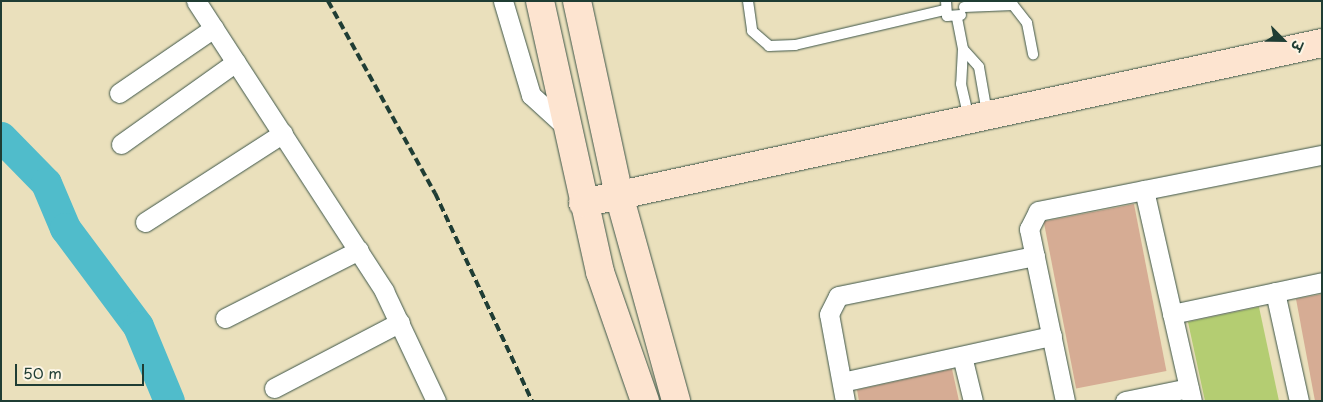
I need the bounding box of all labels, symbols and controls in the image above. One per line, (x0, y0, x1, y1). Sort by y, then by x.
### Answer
north arrow (1258, 15, 1308, 65)
text: उ (1286, 38, 1309, 54)
scale bar (18, 354, 146, 386)
text: 50 m (23, 361, 62, 384)

